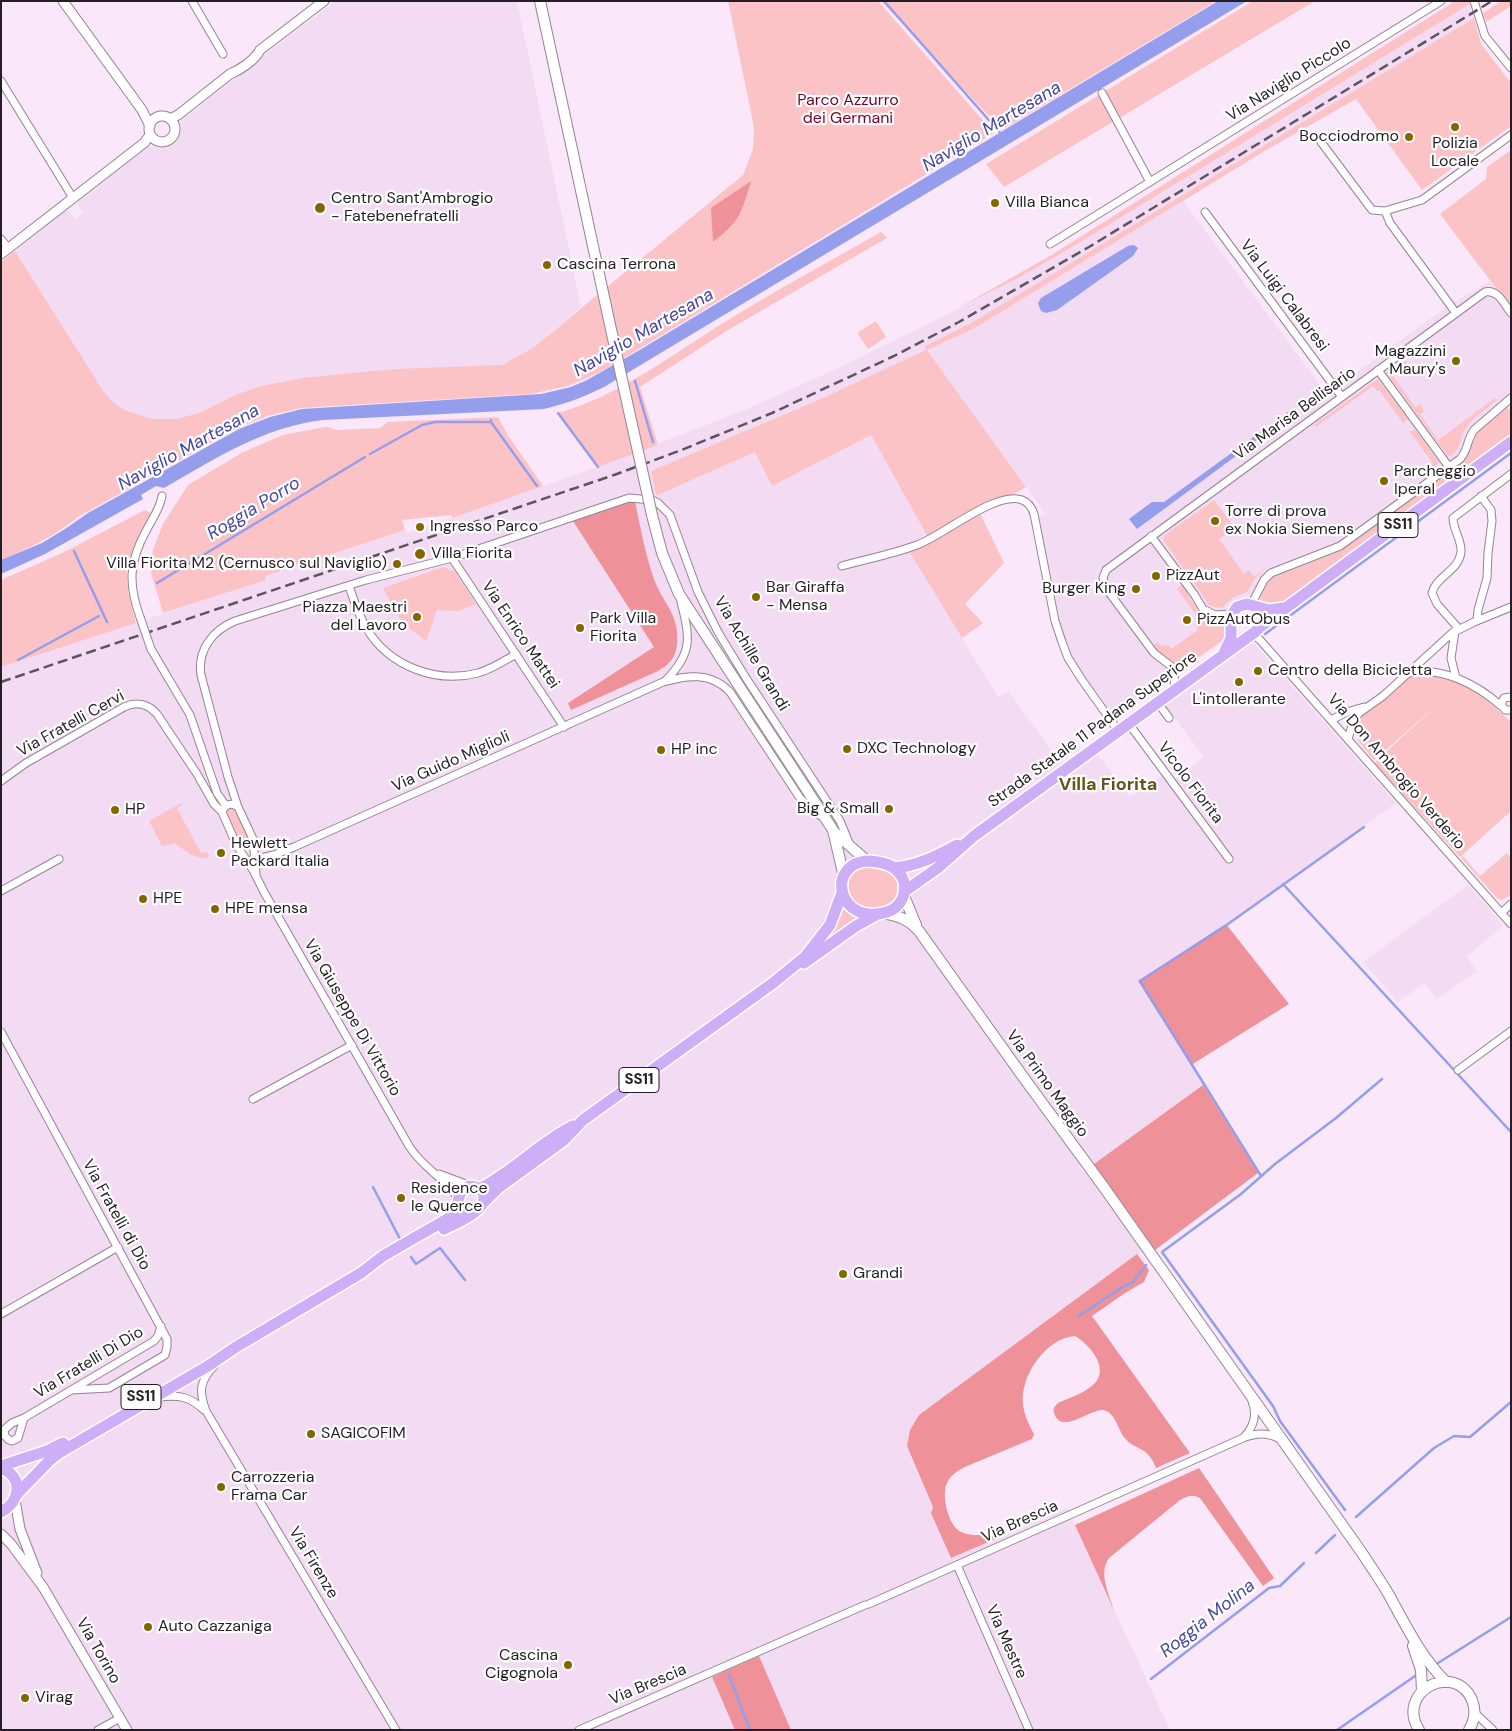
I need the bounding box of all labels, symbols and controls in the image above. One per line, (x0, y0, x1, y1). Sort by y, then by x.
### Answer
street label: Via Naviglio Piccolo (1223, 34, 1355, 126)
water label: Naviglio Martesana (919, 77, 1065, 177)
park label: Parco Azzurro dei Germani (797, 91, 899, 129)
marker: Polizia Locale (1449, 121, 1461, 133)
place label: Bocciodromo (1299, 127, 1399, 147)
marker: Bocciodromo (1403, 131, 1415, 143)
place label: Polizia Locale (1431, 134, 1479, 172)
place label: Centro Sant'Ambrogio - Fatebenefratelli (331, 189, 493, 227)
place label: Villa Bianca (1005, 193, 1089, 213)
marker: Villa Bianca (989, 197, 1001, 209)
marker: Centro Sant'Ambrogio - Fatebenefratelli (313, 201, 327, 215)
street label: Via Luigi Calabresi (1236, 236, 1332, 356)
place label: Cascina Terrona (557, 255, 676, 275)
marker: Cascina Terrona (541, 259, 553, 271)
water label: Naviglio Martesana (570, 284, 718, 382)
place label: Magazzini Maury's (1375, 342, 1446, 380)
marker: Magazzini Maury's (1450, 355, 1462, 367)
street label: Via Marisa Bellisario (1230, 363, 1360, 465)
water label: Naviglio Martesana (115, 400, 263, 496)
place label: Parcheggio Iperal (1394, 462, 1476, 500)
water label: Roggia Porro (204, 473, 304, 545)
marker: Parcheggio Iperal (1378, 475, 1390, 487)
place label: Torre di prova ex Nokia Siemens (1225, 502, 1354, 540)
road number: SS11 (1378, 512, 1418, 538)
marker: Torre di prova ex Nokia Siemens (1209, 515, 1221, 527)
place label: Ingresso Parco (430, 517, 538, 537)
marker: Ingresso Parco (414, 521, 426, 533)
place label: Villa Fiorita (431, 544, 512, 564)
marker: Villa Fiorita (413, 547, 427, 561)
place label: Villa Fiorita M2 (Cernusco sul Naviglio) (106, 554, 387, 574)
marker: Villa Fiorita M2 (Cernusco sul Naviglio) (391, 558, 403, 570)
place label: PizzAut (1166, 566, 1220, 586)
marker: PizzAut (1150, 570, 1162, 582)
street label: Via Enrico Mattei (477, 578, 563, 692)
place label: Bar Giraffa - Mensa (766, 578, 844, 616)
place label: Burger King (1042, 579, 1126, 599)
marker: Burger King (1130, 583, 1142, 595)
marker: Bar Giraffa - Mensa (750, 591, 762, 603)
street label: Via Achille Grandi (709, 593, 793, 715)
place label: Piazza Maestri del Lavoro (303, 598, 407, 636)
place label: Park Villa Fiorita (590, 609, 656, 647)
place label: PizzAutObus (1197, 610, 1290, 630)
marker: Piazza Maestri del Lavoro (411, 611, 423, 623)
marker: PizzAutObus (1181, 614, 1193, 626)
marker: Park Villa Fiorita (574, 622, 586, 634)
street label: Strada Statale 11 Padana Superiore (985, 648, 1201, 812)
place label: Centro della Bicicletta (1268, 661, 1432, 681)
marker: Centro della Bicicletta (1252, 665, 1264, 677)
marker: L'intollerante (1233, 676, 1245, 688)
street label: Via Fratelli Cervi (14, 687, 128, 761)
place label: L'intollerante (1192, 690, 1286, 710)
street label: Via Don Ambrogio Verderio (1323, 690, 1469, 854)
street label: Via Guido Miglioli (389, 727, 513, 797)
street label: Vicolo Fiorita (1153, 738, 1227, 828)
place label: DXC Technology (857, 739, 976, 759)
place label: HP inc (671, 740, 718, 760)
marker: DXC Technology (841, 743, 853, 755)
marker: HP inc (655, 744, 667, 756)
district label: Villa Fiorita (1059, 774, 1157, 796)
place label: Big & Small (797, 799, 879, 819)
place label: HP (125, 800, 145, 820)
marker: Big & Small (883, 803, 895, 815)
marker: HP (109, 804, 121, 816)
place label: Hewlett Packard Italia (231, 834, 329, 872)
marker: Hewlett Packard Italia (215, 847, 227, 859)
place label: HPE (153, 889, 182, 909)
marker: HPE (137, 893, 149, 905)
place label: HPE mensa (225, 899, 308, 919)
marker: HPE mensa (209, 903, 221, 915)
street label: Via Giuseppe Di Vittorio (299, 936, 405, 1100)
street label: Via Primo Maggio (1002, 1027, 1092, 1141)
road number: SS11 (619, 1068, 659, 1092)
street label: Via Fratelli di Dio (78, 1156, 154, 1274)
place label: Residence le Querce (411, 1179, 488, 1217)
marker: Residence le Querce (395, 1192, 407, 1204)
place label: Grandi (853, 1264, 903, 1284)
marker: Grandi (837, 1268, 849, 1280)
street label: Via Fratelli Di Dio (31, 1323, 147, 1403)
road number: SS11 (121, 1384, 161, 1410)
place label: SAGICOFIM (321, 1424, 406, 1444)
marker: SAGICOFIM (305, 1428, 317, 1440)
place label: Carrozzeria Frama Car (231, 1468, 314, 1506)
marker: Carrozzeria Frama Car (215, 1481, 227, 1493)
street label: Via Brescia (979, 1497, 1061, 1547)
street label: Via Firenze (284, 1524, 342, 1602)
water label: Roggia Molina (1156, 1575, 1260, 1663)
street label: Via Mestre (981, 1602, 1031, 1682)
street label: Via Torino (71, 1615, 125, 1687)
place label: Auto Cazzaniga (158, 1617, 272, 1637)
marker: Auto Cazzaniga (142, 1621, 154, 1633)
place label: Cascina Cigognola (485, 1646, 558, 1684)
marker: Cascina Cigognola (562, 1659, 574, 1671)
street label: Via Brescia (607, 1660, 689, 1710)
place label: Virag (35, 1688, 73, 1708)
marker: Virag (19, 1692, 31, 1704)

